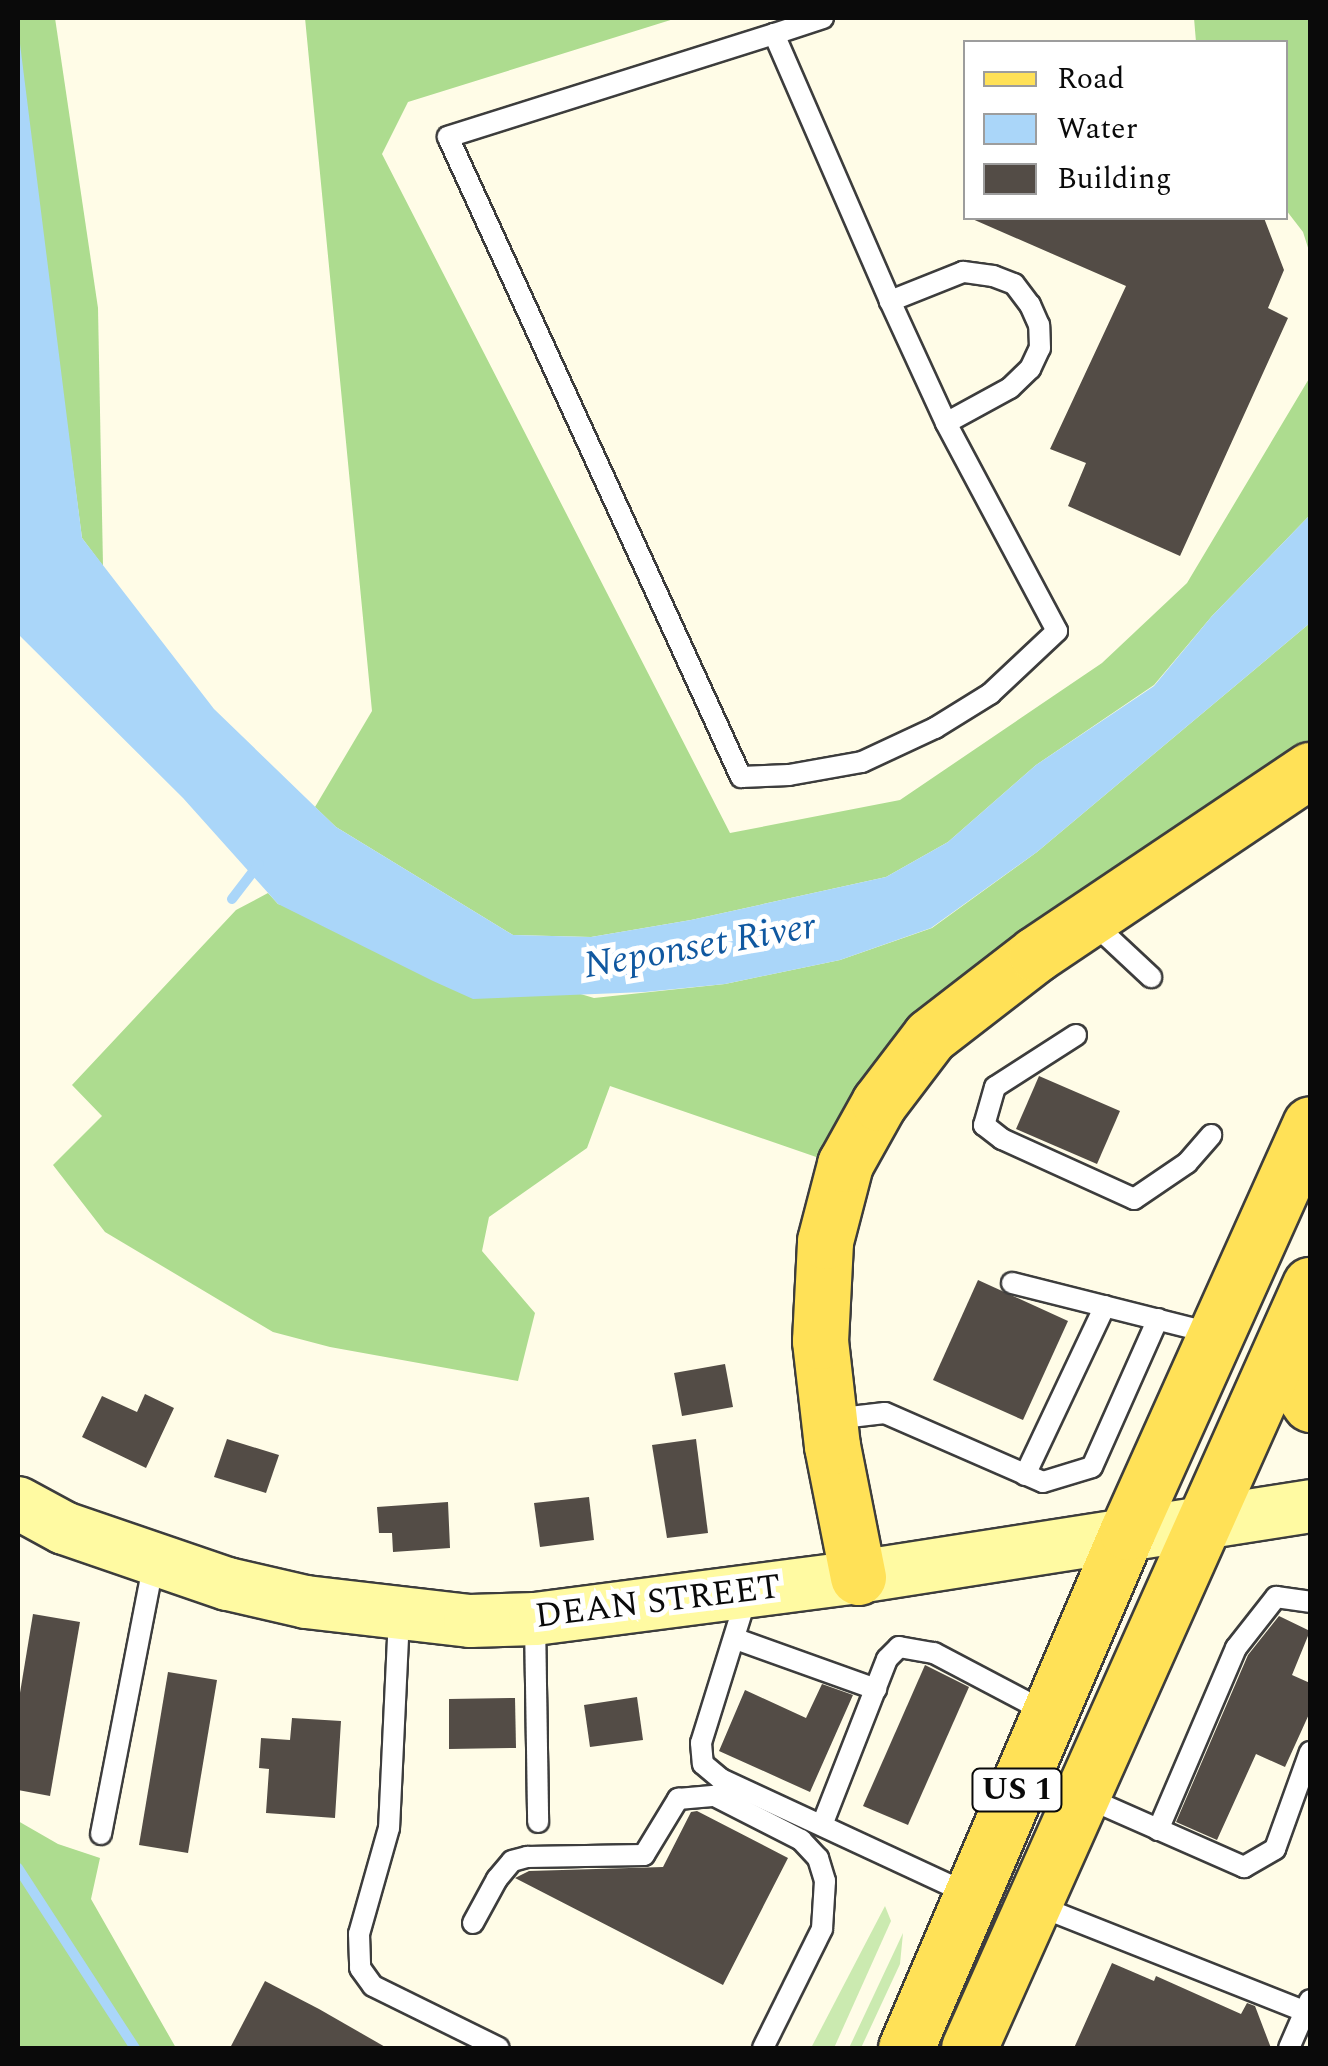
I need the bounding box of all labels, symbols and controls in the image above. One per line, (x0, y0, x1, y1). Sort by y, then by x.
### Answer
legend (963, 40, 1288, 220)
text: Road (1057, 56, 1125, 102)
text: Water (1057, 106, 1138, 152)
text: Building (1057, 156, 1172, 202)
water label: Neponset River (580, 904, 820, 990)
street label: DEAN STREET (533, 1566, 783, 1638)
road number: US 1 (970, 1763, 1064, 1817)

